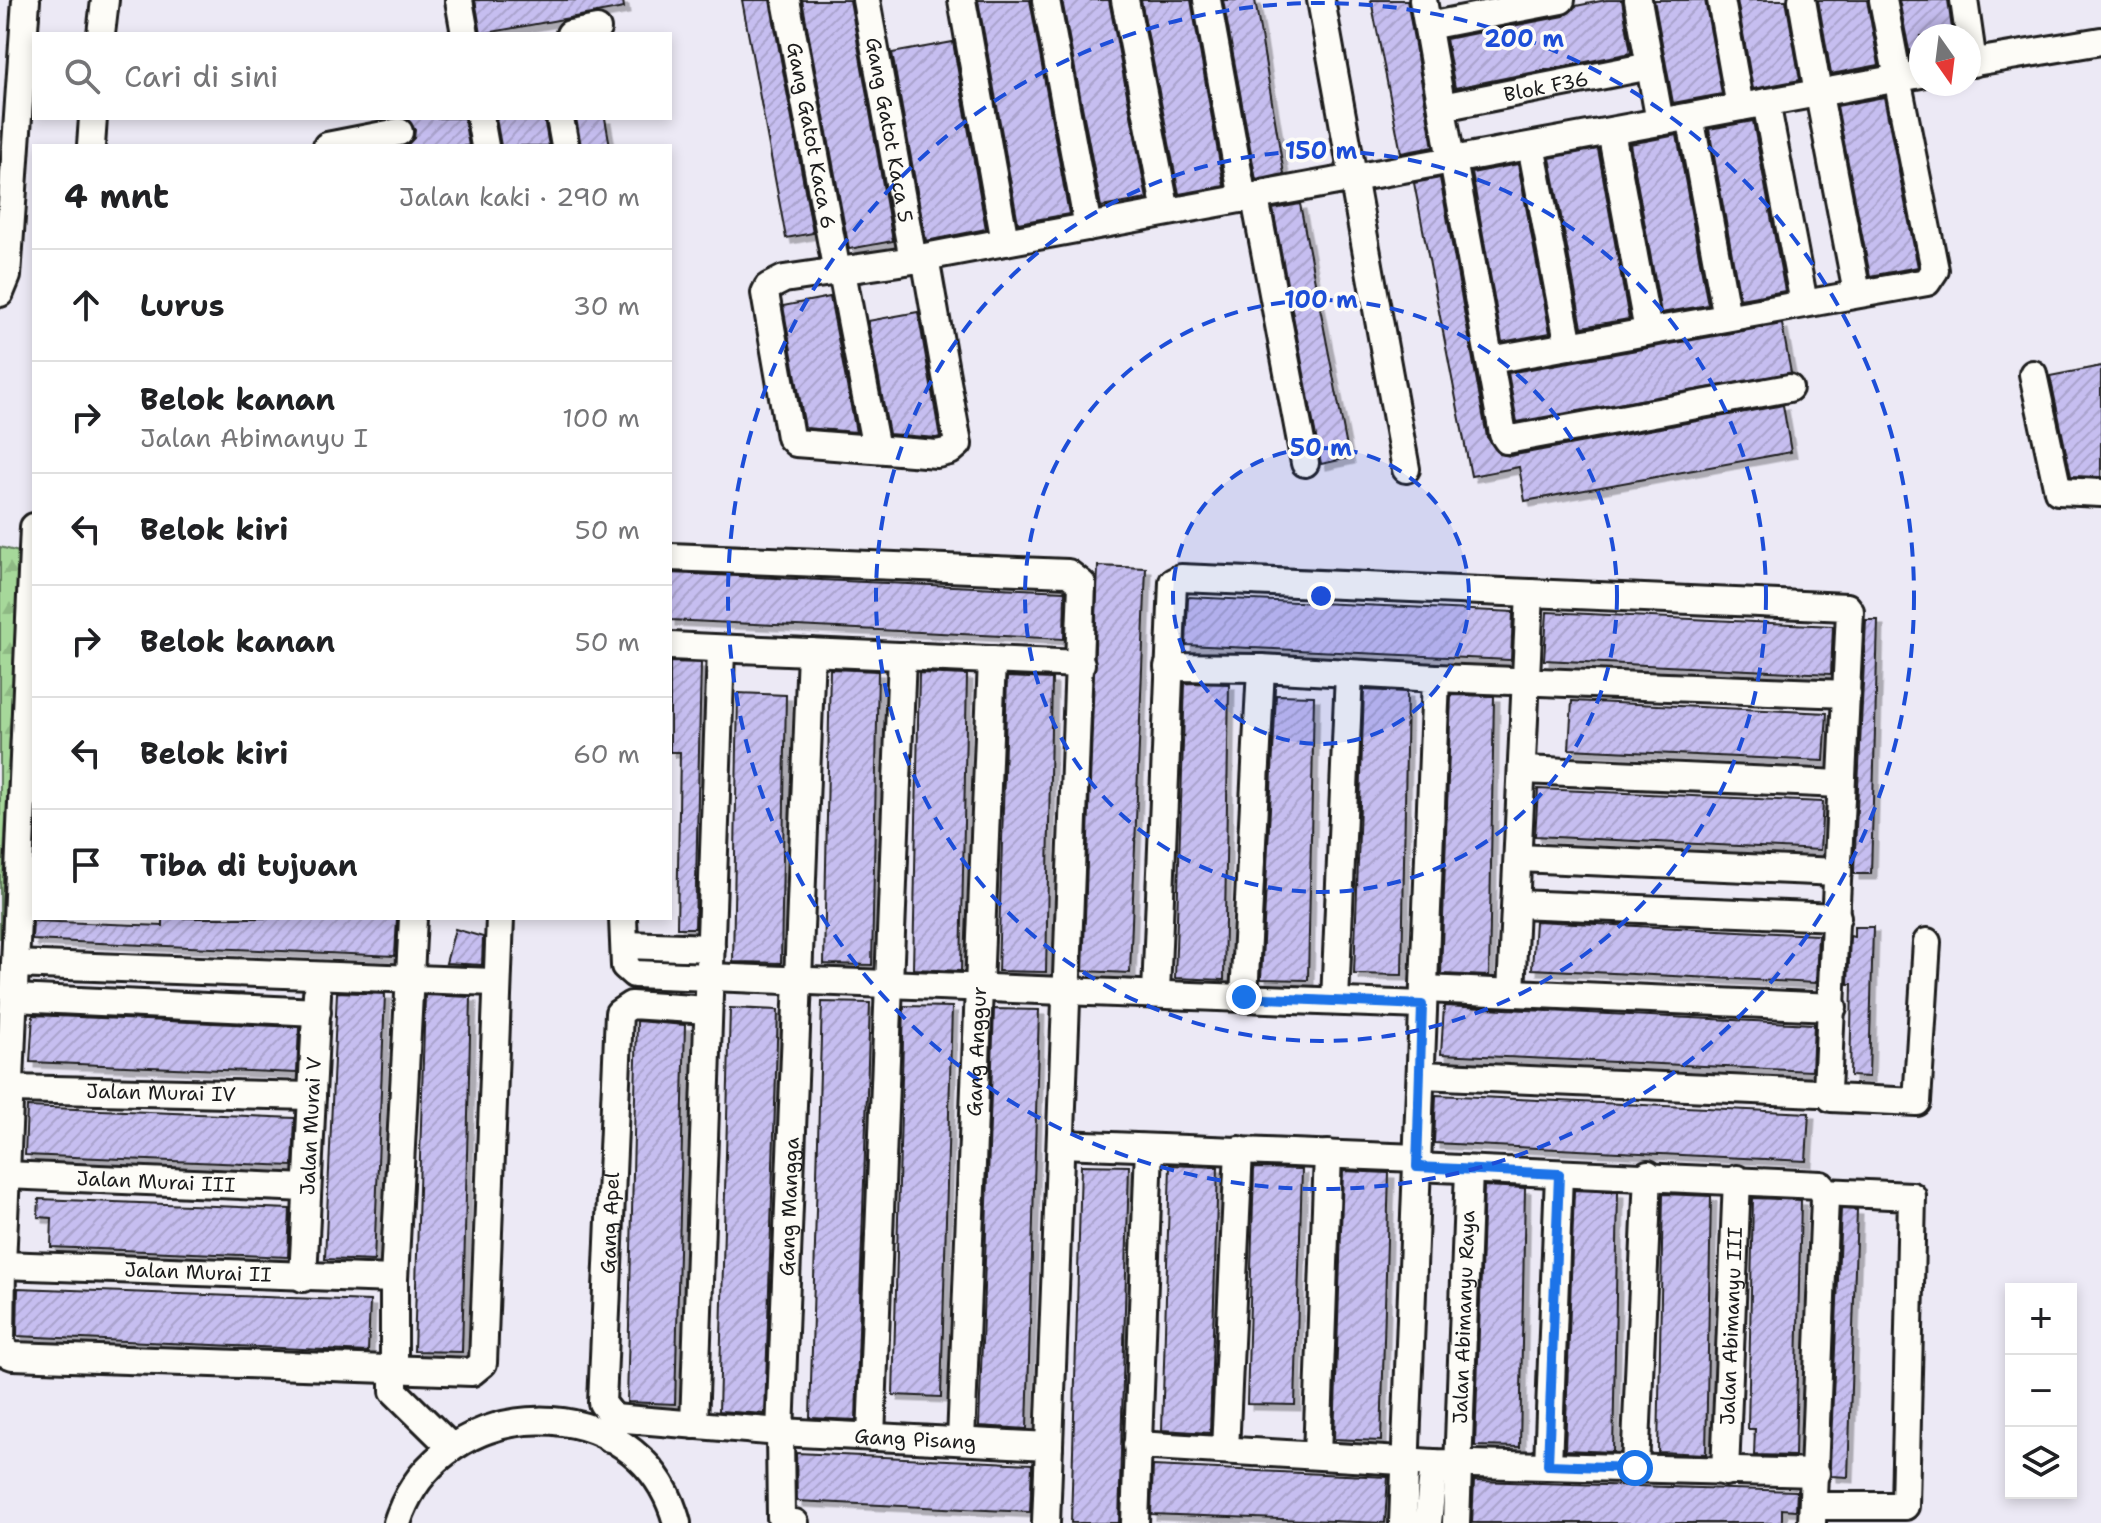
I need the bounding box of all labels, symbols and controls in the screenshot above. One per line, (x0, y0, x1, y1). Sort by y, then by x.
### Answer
text: 200 m (1484, 23, 1564, 55)
north arrow (1909, 24, 1981, 96)
search box (32, 32, 672, 120)
street label: Gang Gatot Kaca 5 (860, 35, 919, 225)
street label: Gang Gatot Kaca 6 (781, 40, 842, 231)
icon: search (60, 54, 104, 98)
text: Cari di sini (124, 56, 279, 97)
street label: Blok F36 (1501, 65, 1591, 108)
text: 150 m (1285, 135, 1357, 167)
text: 4 mnt (64, 173, 169, 219)
text: Jalan kaki · 290 m (399, 179, 640, 214)
icon: ahead (64, 283, 108, 327)
text: 100 m (1284, 284, 1358, 316)
text: Lurus (140, 285, 225, 326)
text: 30 m (573, 288, 640, 323)
text: Belok kanan (140, 379, 335, 420)
icon: right (64, 395, 108, 439)
text: 100 m (562, 400, 640, 435)
text: Jalan Abimanyu I (140, 420, 368, 455)
text: 50 m (1290, 432, 1352, 464)
icon: left (64, 507, 108, 551)
text: Belok kiri (140, 509, 288, 550)
text: 50 m (575, 512, 640, 547)
centre of rings (1307, 582, 1335, 610)
icon: right (64, 619, 108, 663)
text: Belok kanan (140, 621, 335, 662)
text: 50 m (575, 624, 640, 659)
icon: left (64, 731, 108, 775)
text: Belok kiri (140, 733, 288, 774)
text: 60 m (573, 736, 640, 771)
icon: arrive (64, 843, 108, 887)
text: Tiba di tujuan (140, 845, 358, 886)
route end (1226, 979, 1262, 1015)
street label: Gang Anggur (961, 986, 992, 1117)
street label: Jalan Murai V (294, 1056, 327, 1196)
street label: Jalan Murai IV (86, 1078, 236, 1107)
street label: Gang Mangga (773, 1136, 805, 1277)
street label: Jalan Murai III (76, 1165, 236, 1198)
street label: Gang Apel (595, 1172, 625, 1274)
street label: Jalan Abimanyu Raya (1447, 1209, 1481, 1425)
street label: Jalan Abimanyu III (1714, 1227, 1748, 1426)
street label: Jalan Murai II (124, 1256, 272, 1288)
map controls (2005, 1283, 2077, 1499)
button: + (2005, 1283, 2077, 1355)
button: − (2005, 1355, 2077, 1427)
street label: Gang Pisang (854, 1423, 977, 1455)
button: layers (2005, 1427, 2077, 1499)
route start (1617, 1450, 1653, 1486)

